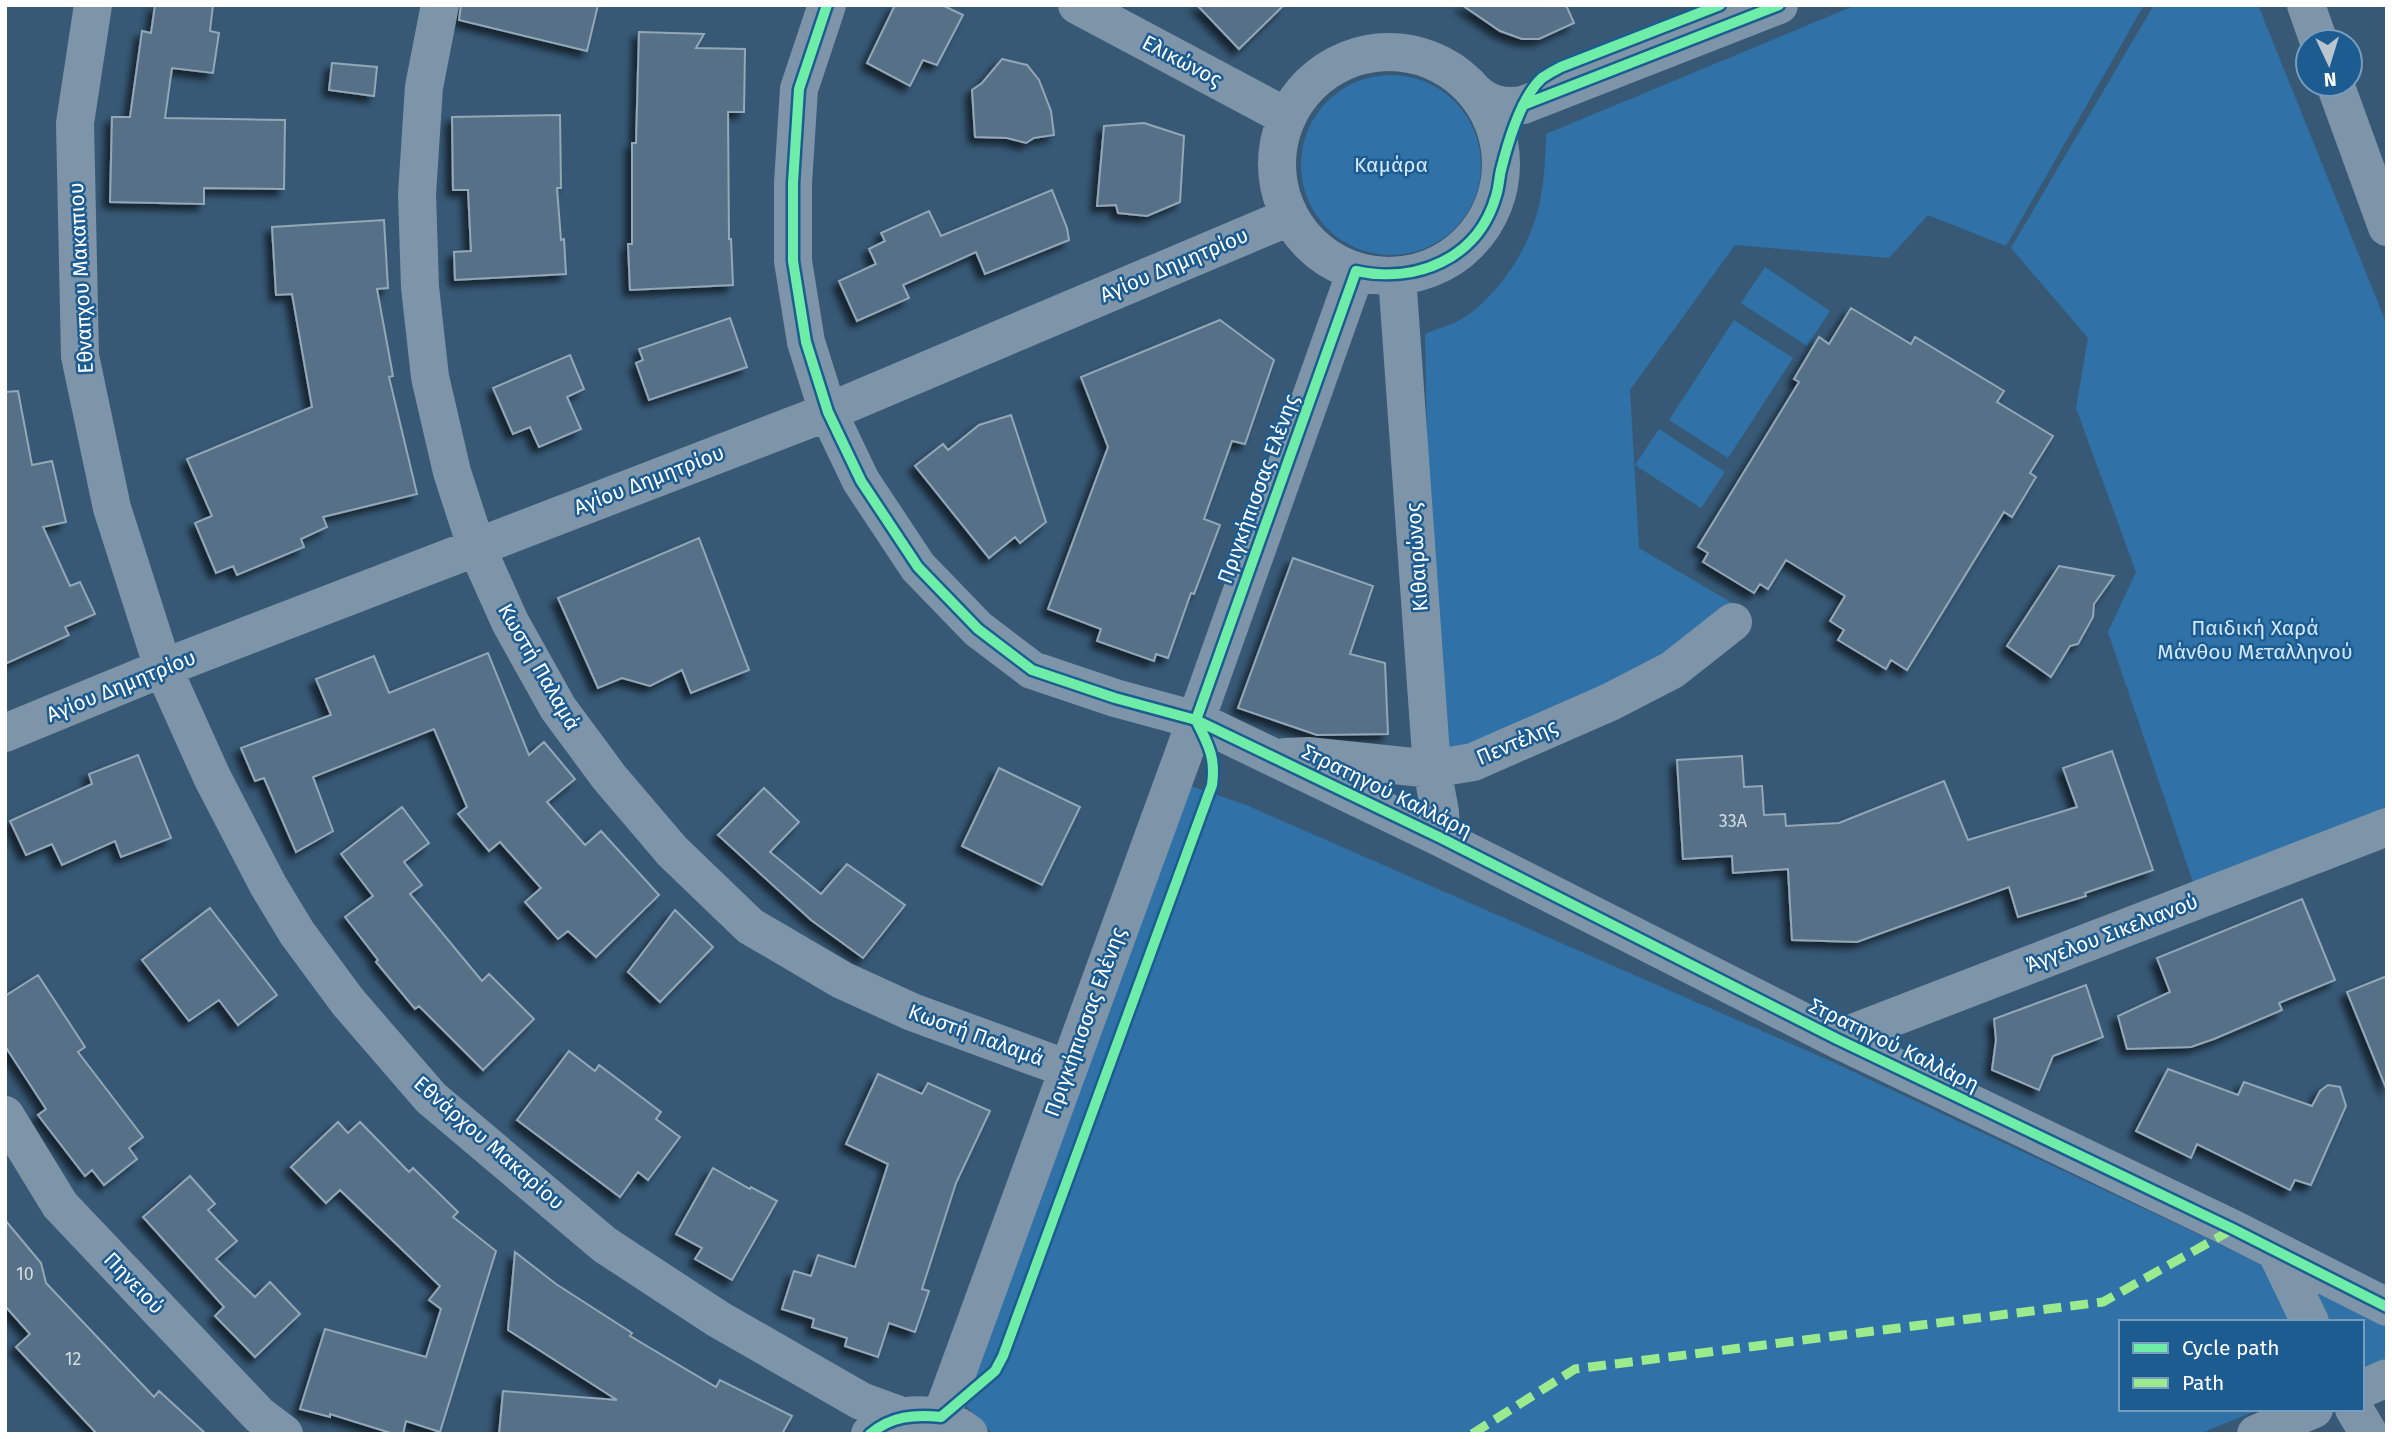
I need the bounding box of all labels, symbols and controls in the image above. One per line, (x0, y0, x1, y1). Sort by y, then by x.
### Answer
north arrow (2294, 28, 2364, 98)
street label: Ελικώνος (1138, 29, 1226, 93)
text: N (2323, 68, 2337, 91)
park label: Καμάρα (1354, 152, 1428, 178)
street label: Εθναπχου Μακαπιου (63, 182, 99, 374)
street label: Αγίου Δημητρίου (1096, 222, 1252, 308)
street label: Πριγκήπισσας Ελένης (1212, 391, 1304, 587)
street label: Αγίου Δημητρίου (570, 439, 728, 521)
street label: Κιθαιρώνος (1400, 502, 1434, 612)
street label: Κωστή Παλαμά (492, 599, 586, 735)
park label: Παιδική Χαρά Μάνθου Μεταλληνού (2157, 615, 2353, 665)
street label: Αγίου Δημητρίου (42, 644, 200, 728)
street label: Πεντέλης (1473, 713, 1562, 771)
street label: Στρατηγού Καλλάρη (1298, 738, 1476, 844)
house number: 33A (1719, 810, 1748, 832)
street label: Άγγελου Σικελιανού (2022, 888, 2202, 978)
street label: Πριγκήπισσας Ελένης (1039, 924, 1131, 1120)
street label: Στρατηγού Καλλάρη (1805, 992, 1983, 1098)
street label: Κωστή Παλαμά (905, 998, 1047, 1072)
street label: Εθνάρχου Μακαρίου (408, 1071, 570, 1215)
street label: Πηνειού (98, 1247, 170, 1319)
house number: 10 (16, 1263, 34, 1285)
legend (2119, 1320, 2364, 1411)
text: Cycle path (2182, 1335, 2280, 1361)
house number: 12 (65, 1348, 81, 1370)
text: Path (2182, 1370, 2224, 1396)

